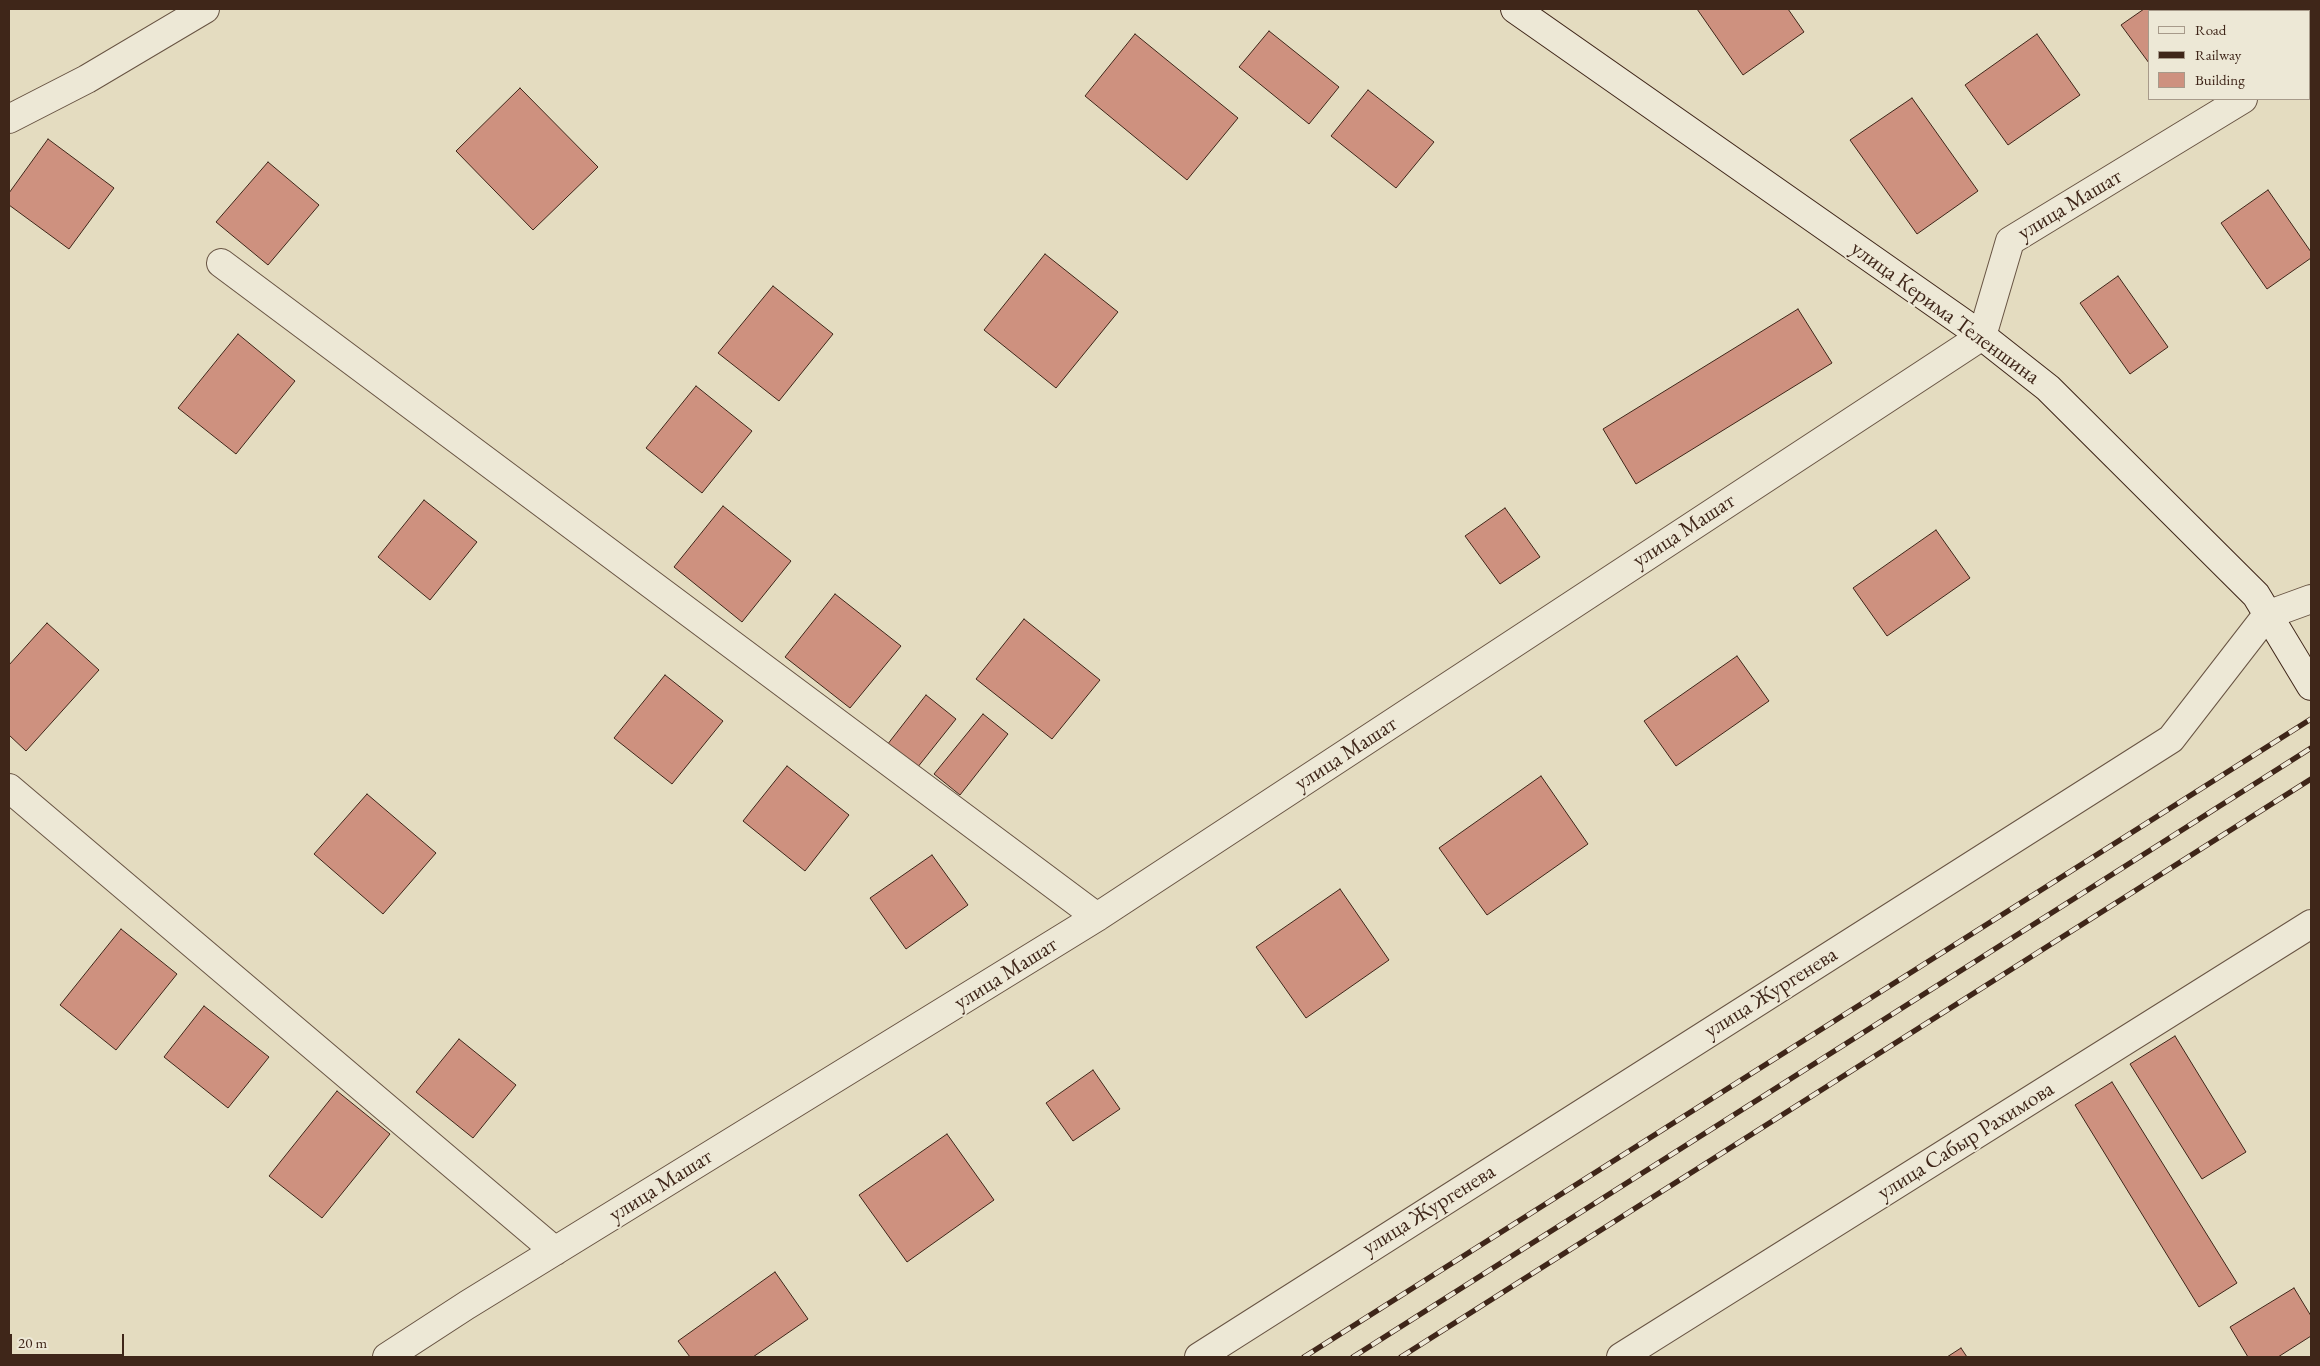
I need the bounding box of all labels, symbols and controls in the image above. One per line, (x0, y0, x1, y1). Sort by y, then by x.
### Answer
legend (2148, 10, 2310, 100)
text: Road (2195, 20, 2226, 39)
text: Railway (2195, 45, 2241, 64)
text: Building (2195, 70, 2245, 89)
street label: улица Машат (2013, 164, 2127, 246)
street label: улица Керима Теленшина (1845, 236, 2045, 390)
street label: улица Машат (1628, 488, 1740, 574)
street label: улица Машат (1290, 711, 1402, 797)
street label: улица Машат (949, 932, 1063, 1016)
street label: улица Жургенева (1700, 942, 1842, 1044)
street label: улица Сабыр Рахимова (1873, 1076, 2059, 1206)
street label: улица Машат (604, 1144, 718, 1228)
street label: улица Жургенева (1358, 1159, 1500, 1261)
scale bar (12, 1324, 126, 1356)
text: 20 m (18, 1333, 47, 1352)

